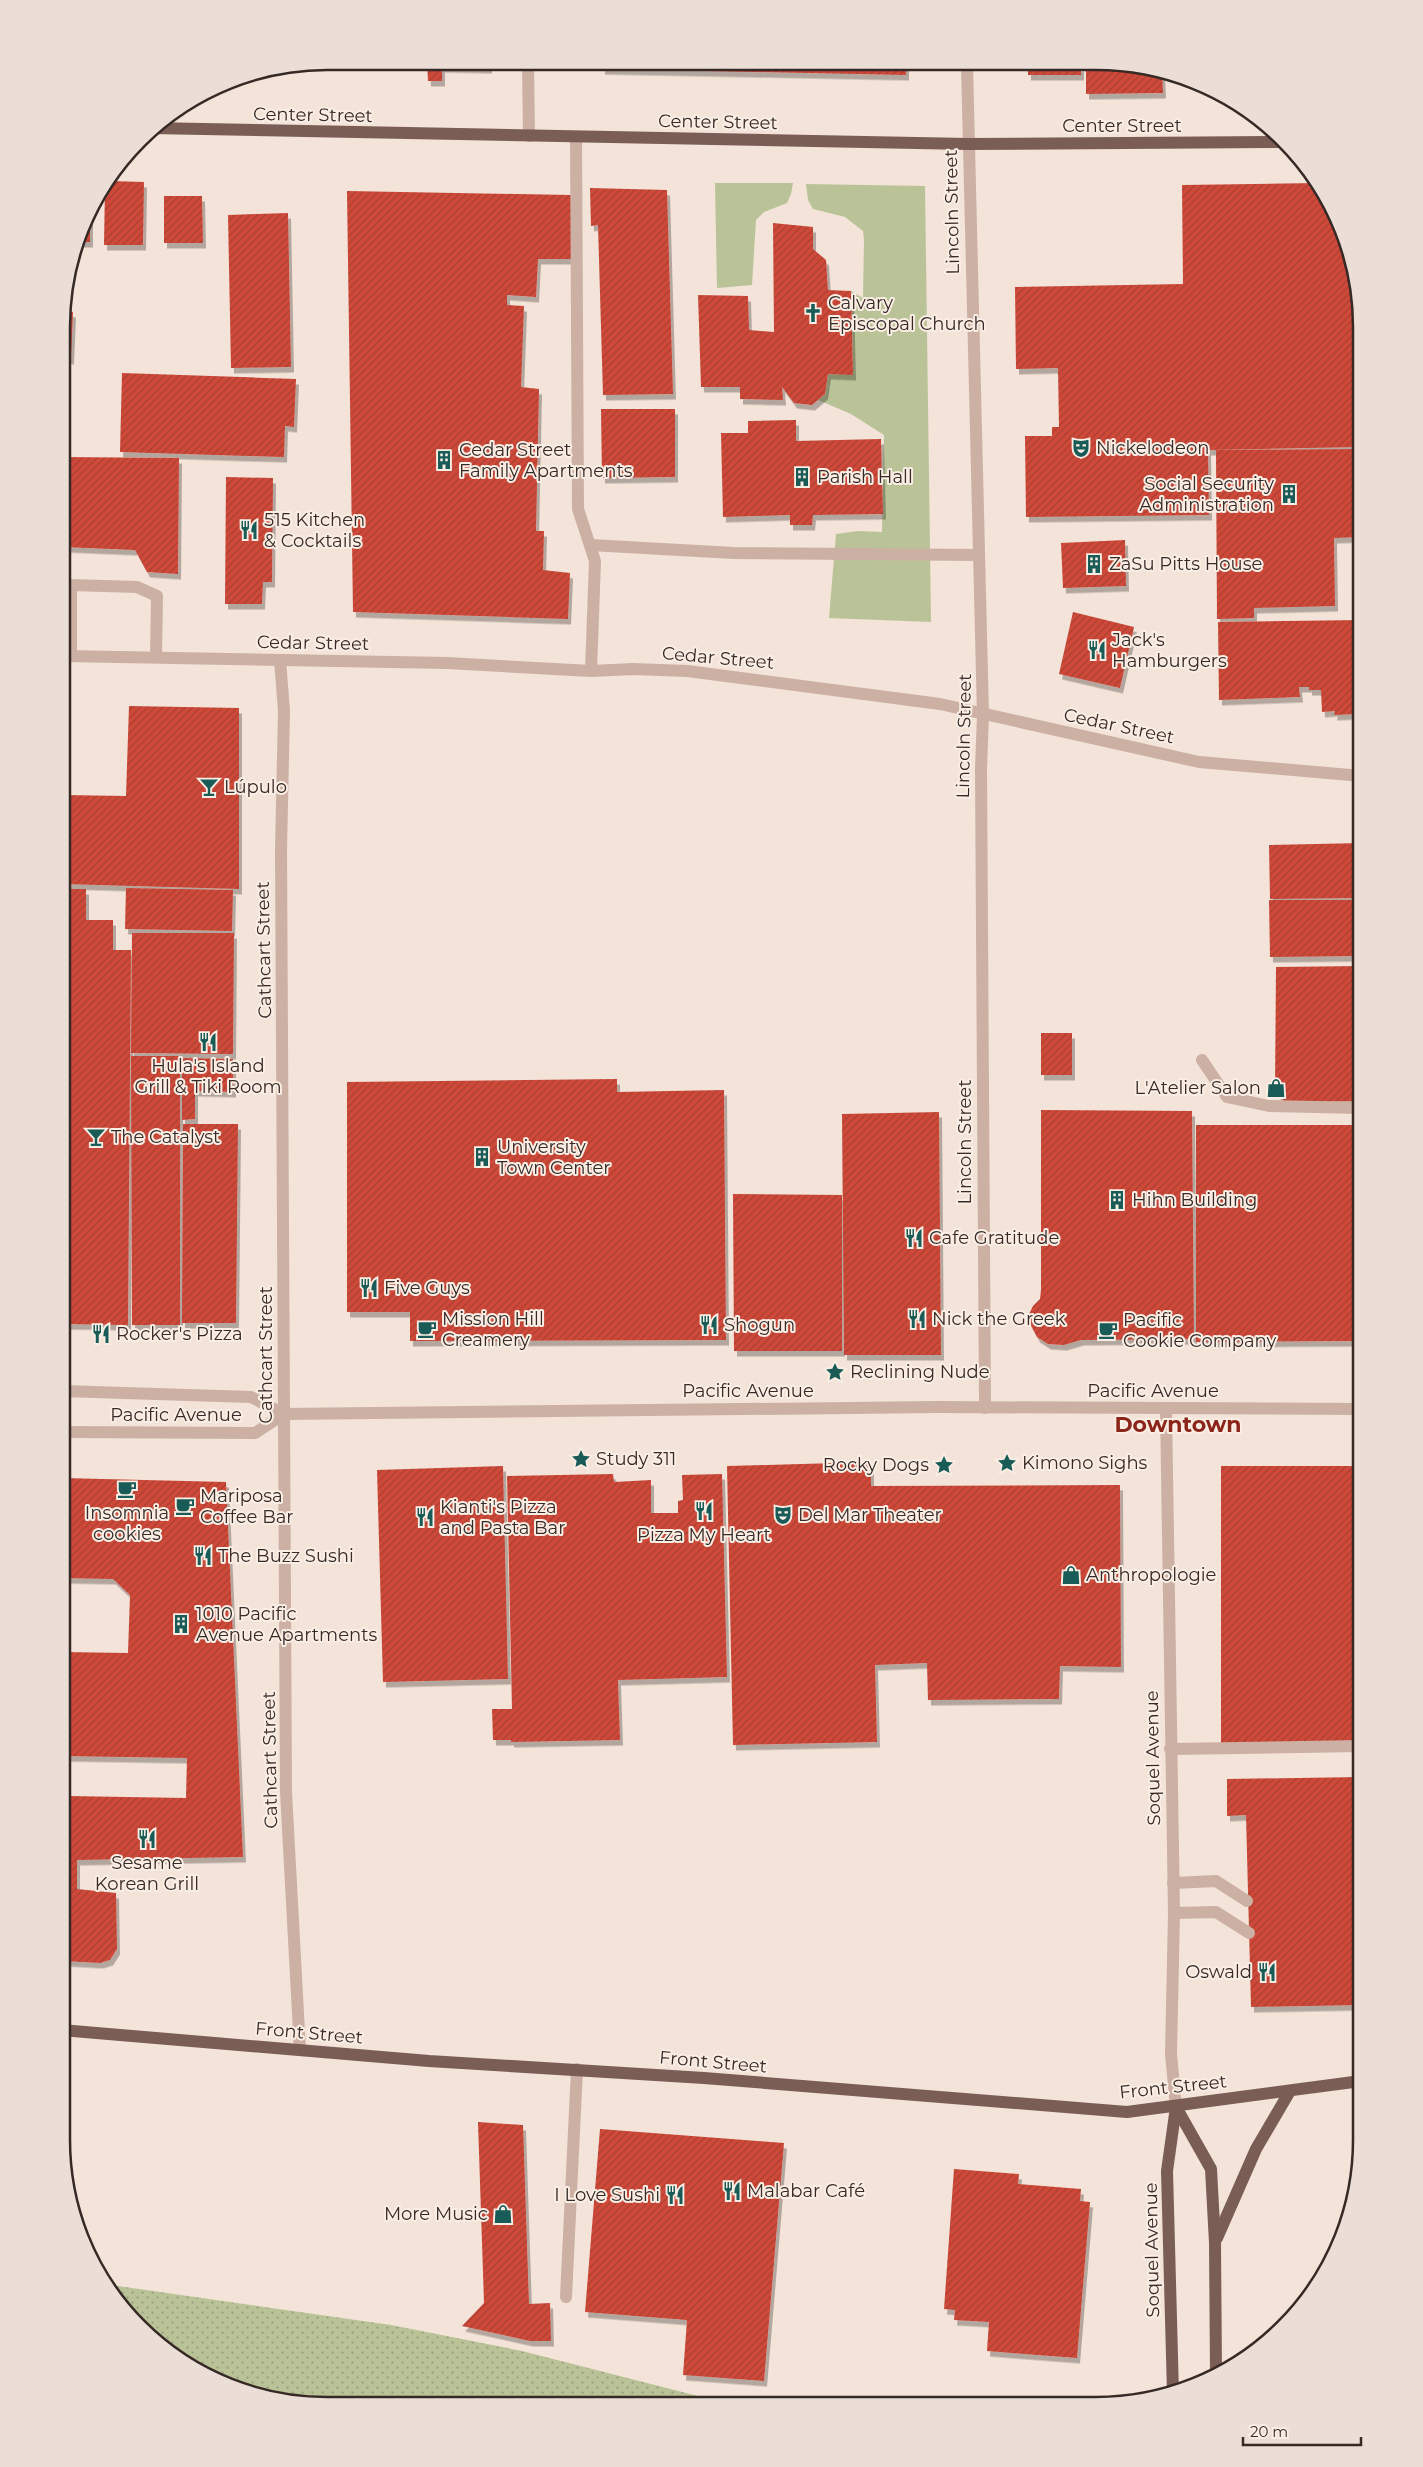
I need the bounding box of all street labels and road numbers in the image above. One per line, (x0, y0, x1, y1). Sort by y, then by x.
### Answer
street label: Center Street (253, 103, 373, 127)
street label: Center Street (658, 110, 778, 134)
street label: Center Street (1062, 115, 1182, 137)
street label: Lincoln Street (940, 149, 964, 275)
street label: Cedar Street (257, 631, 369, 655)
street label: Cedar Street (661, 642, 775, 674)
street label: Lincoln Street (952, 673, 976, 799)
street label: Cedar Street (1062, 704, 1176, 748)
street label: Cathcart Street (252, 881, 276, 1019)
street label: Lincoln Street (954, 1079, 976, 1205)
street label: Cathcart Street (255, 1286, 277, 1424)
street label: Pacific Avenue (682, 1380, 814, 1402)
street label: Pacific Avenue (1087, 1380, 1219, 1402)
street label: Pacific Avenue (110, 1404, 242, 1426)
street label: Soquel Avenue (1141, 1690, 1165, 1826)
street label: Cathcart Street (258, 1691, 282, 1829)
street label: Front Street (254, 2017, 364, 2049)
street label: Front Street (658, 2046, 768, 2078)
street label: Front Street (1118, 2070, 1228, 2104)
street label: Soquel Avenue (1140, 2182, 1164, 2318)

